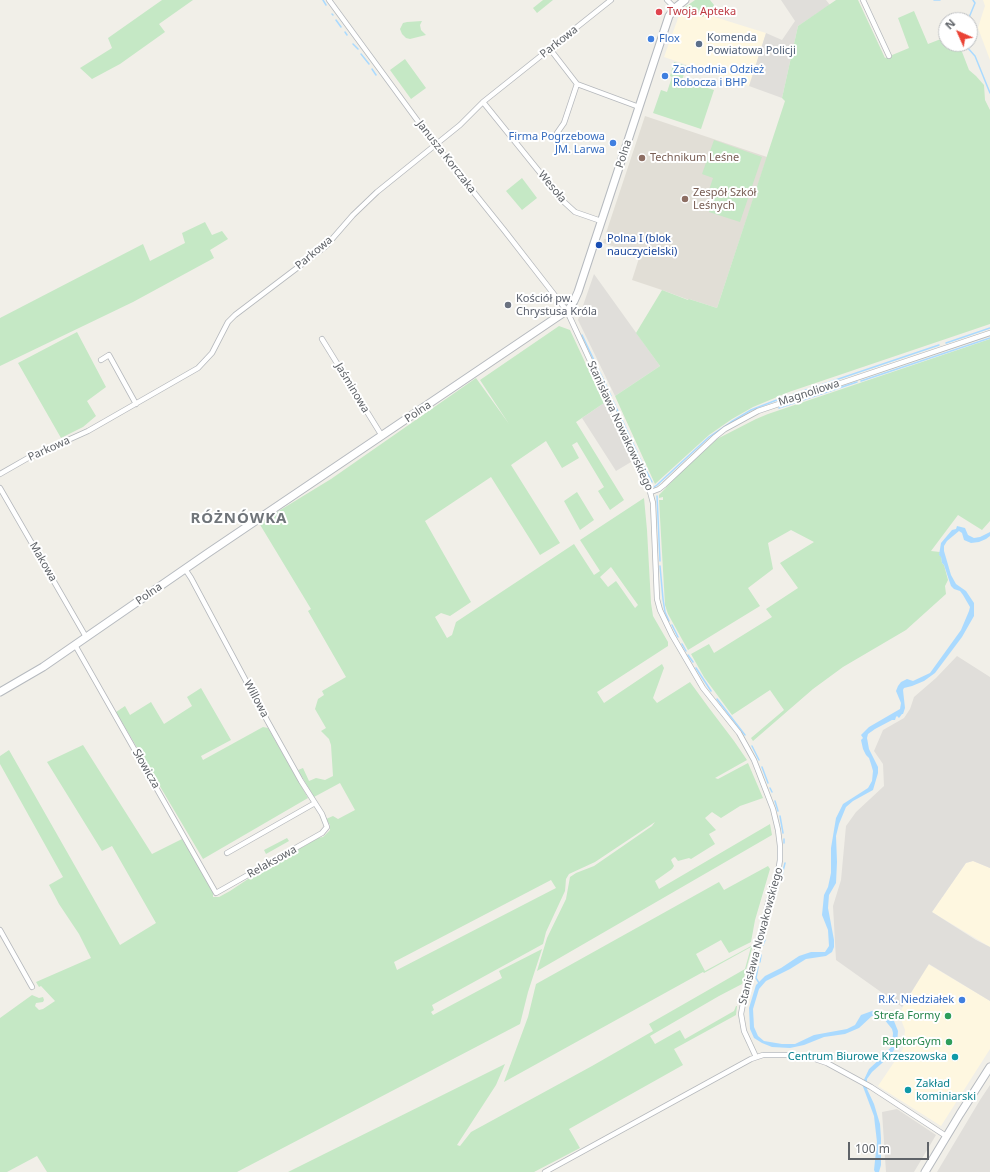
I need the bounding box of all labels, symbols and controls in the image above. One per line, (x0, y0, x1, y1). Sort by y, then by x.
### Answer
place label: Twoja Apteka (667, 5, 736, 19)
marker: Twoja Apteka (654, 7, 664, 17)
north arrow (938, 12, 978, 52)
text: N (941, 15, 958, 32)
street label: Parkowa (537, 23, 581, 61)
place label: Komenda Powiatowa Policji (707, 31, 796, 57)
place label: Flox (659, 32, 680, 46)
marker: Flox (646, 34, 656, 44)
marker: Komenda Powiatowa Policji (694, 39, 704, 49)
place label: Zachodnia Odzież Robocza i BHP (673, 63, 764, 89)
marker: Zachodnia Odzież Robocza i BHP (660, 71, 670, 81)
street label: Janusza Korczaka (413, 118, 479, 196)
place label: Firma Pogrzebowa JM. Larwa (509, 130, 605, 156)
marker: Firma Pogrzebowa JM. Larwa (608, 138, 618, 148)
street label: Polna (613, 138, 635, 170)
place label: Technikum Leśne (650, 151, 739, 165)
marker: Technikum Leśne (637, 153, 647, 163)
street label: Wesoła (535, 169, 569, 205)
place label: Zespół Szkół Leśnych (693, 186, 756, 212)
marker: Zespół Szkół Leśnych (680, 194, 690, 204)
place label: Polna I (blok nauczycielski) (607, 232, 677, 258)
street label: Parkowa (293, 234, 335, 272)
marker: Polna I (blok nauczycielski) (594, 240, 604, 250)
place label: Kościół pw. Chrystusa Króla (516, 292, 597, 318)
marker: Kościół pw. Chrystusa Króla (503, 300, 513, 310)
street label: Stanisława Nowakowskiego (584, 359, 656, 493)
street label: Jaśminowa (332, 361, 372, 415)
street label: Magnoliowa (777, 377, 841, 409)
street label: Polna (402, 398, 434, 426)
street label: Parkowa (26, 434, 72, 464)
district label: RÓŻNÓWKA (191, 510, 287, 528)
street label: Makowa (26, 540, 60, 584)
street label: Polna (133, 580, 165, 608)
street label: Willowa (241, 678, 271, 720)
street label: Słowicza (129, 747, 163, 791)
street label: Relaksowa (245, 843, 299, 881)
street label: Stanisława Nowakowskiego (736, 866, 786, 1006)
place label: R.K. Niedziałek (878, 993, 954, 1007)
marker: R.K. Niedziałek (957, 995, 967, 1005)
place label: Strefa Formy (874, 1009, 940, 1023)
marker: Strefa Formy (943, 1011, 953, 1021)
place label: RaptorGym (882, 1035, 941, 1049)
marker: RaptorGym (944, 1037, 954, 1047)
place label: Centrum Biurowe Krzeszowska (788, 1050, 947, 1064)
marker: Centrum Biurowe Krzeszowska (950, 1052, 960, 1062)
place label: Zakład kominiarski (916, 1077, 976, 1103)
marker: Zakład kominiarski (903, 1085, 913, 1095)
scale bar (850, 1134, 931, 1160)
text: 100 m (855, 1140, 890, 1157)

